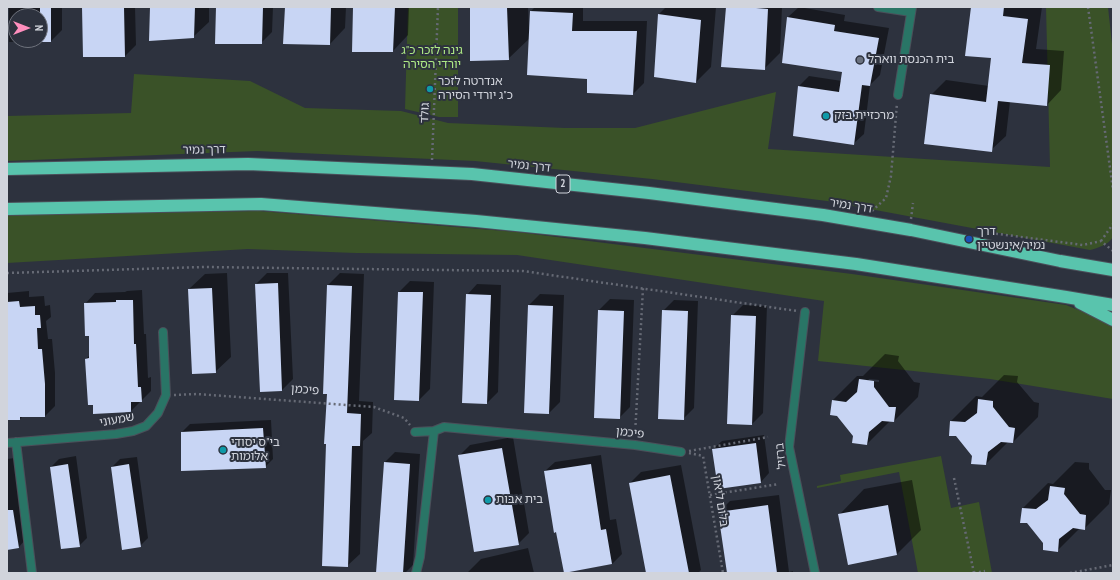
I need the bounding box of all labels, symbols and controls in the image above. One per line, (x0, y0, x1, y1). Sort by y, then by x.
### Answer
north arrow (8, 8, 48, 48)
text: N (32, 25, 46, 31)
park label: גינה לזכר כ"ג יורדי הסירה (401, 44, 463, 72)
place label: בית הכנסת וואהל (868, 53, 954, 67)
marker: בית הכנסת וואהל (855, 55, 865, 65)
place label: אנדרטה לזכר כ"ג יורדי הסירה (438, 75, 513, 103)
marker: אנדרטה לזכר כ"ג יורדי הסירה (425, 84, 435, 94)
street label: גולד (417, 102, 433, 124)
place label: מרכזיית בזק (834, 109, 894, 123)
marker: מרכזיית בזק (821, 111, 831, 121)
street label: דרך נמיר (182, 142, 226, 158)
street label: דרך נמיר (507, 157, 551, 175)
road number: 2 (556, 175, 570, 193)
street label: דרך נמיר (828, 196, 874, 216)
place label: דרך נמיר/אינשטיין (977, 225, 1045, 253)
marker: דרך נמיר/אינשטיין (964, 234, 974, 244)
street label: פיכמן (290, 382, 320, 398)
street label: שמעוני (98, 410, 136, 430)
street label: פיכמן (615, 424, 645, 442)
place label: בי"ס יסודי אלומות (231, 436, 280, 464)
street label: ברזיל (772, 442, 790, 470)
marker: בי"ס יסודי אלומות (218, 445, 228, 455)
street label: בלום ליאון (709, 474, 731, 528)
place label: בית אבות (496, 493, 543, 507)
marker: בית אבות (483, 495, 493, 505)

